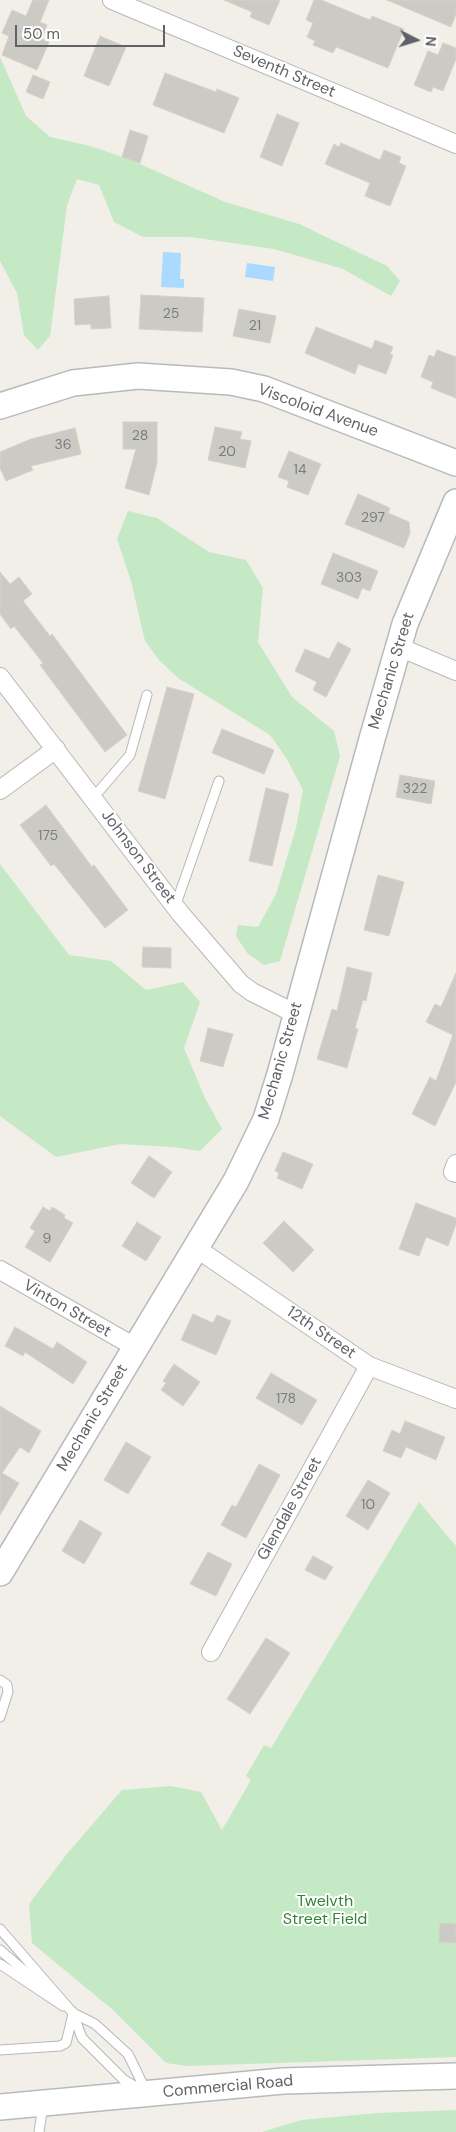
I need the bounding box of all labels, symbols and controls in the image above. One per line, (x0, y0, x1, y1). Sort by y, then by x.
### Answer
scale bar (18, 15, 168, 47)
north arrow (391, 15, 441, 65)
text: 50 m (23, 24, 60, 44)
text: N (422, 35, 440, 47)
street label: Seventh Street (230, 42, 338, 102)
house number: 25 (163, 306, 179, 322)
house number: 21 (249, 318, 261, 334)
street label: Viscoloid Avenue (255, 380, 381, 442)
house number: 28 (132, 428, 148, 444)
house number: 36 (54, 437, 72, 453)
house number: 20 (218, 444, 236, 460)
house number: 14 (294, 462, 306, 478)
house number: 297 (361, 510, 385, 526)
house number: 303 (336, 570, 362, 586)
street label: Mechanic Street (365, 610, 419, 732)
house number: 322 (403, 781, 427, 797)
street label: Johnson Street (97, 806, 179, 908)
house number: 175 (38, 828, 58, 844)
street label: Mechanic Street (255, 1000, 307, 1122)
house number: 9 (43, 1231, 51, 1247)
street label: Vinton Street (20, 1276, 114, 1342)
street label: 12th Street (283, 1303, 359, 1363)
street label: Mechanic Street (54, 1361, 132, 1475)
house number: 178 (276, 1391, 296, 1407)
street label: Glendale Street (254, 1454, 326, 1564)
house number: 10 (361, 1497, 375, 1513)
park label: Twelvth Street Field (283, 1892, 367, 1930)
street label: Commercial Road (162, 2072, 294, 2102)

